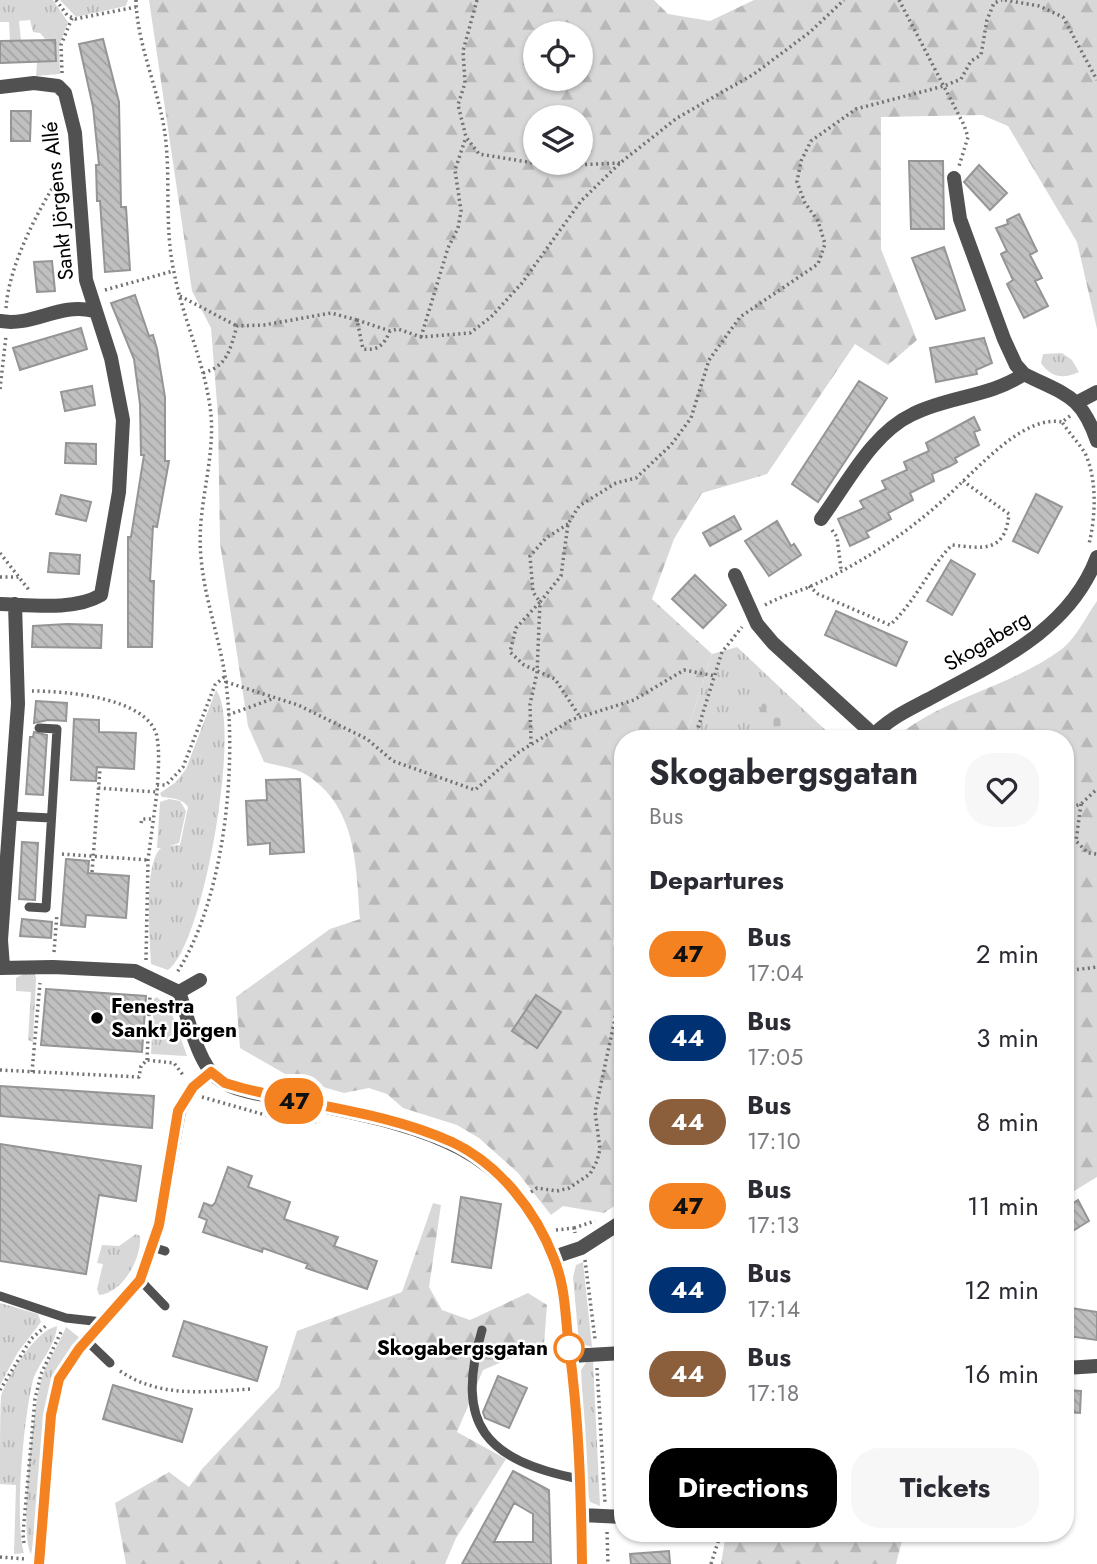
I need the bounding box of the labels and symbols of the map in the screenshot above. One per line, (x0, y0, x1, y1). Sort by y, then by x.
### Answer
street label: Sankt Jörgens Allé (35, 120, 81, 282)
street label: Skogaberg (938, 604, 1036, 678)
place label: Fenestra Sankt Jörgen (111, 991, 237, 1045)
marker: Fenestra Sankt Jörgen (89, 1010, 105, 1026)
line badge: 47 (262, 1078, 326, 1124)
place label: Skogabergsgatan (377, 1333, 548, 1363)
marker: Skogabergsgatan (554, 1333, 584, 1363)

